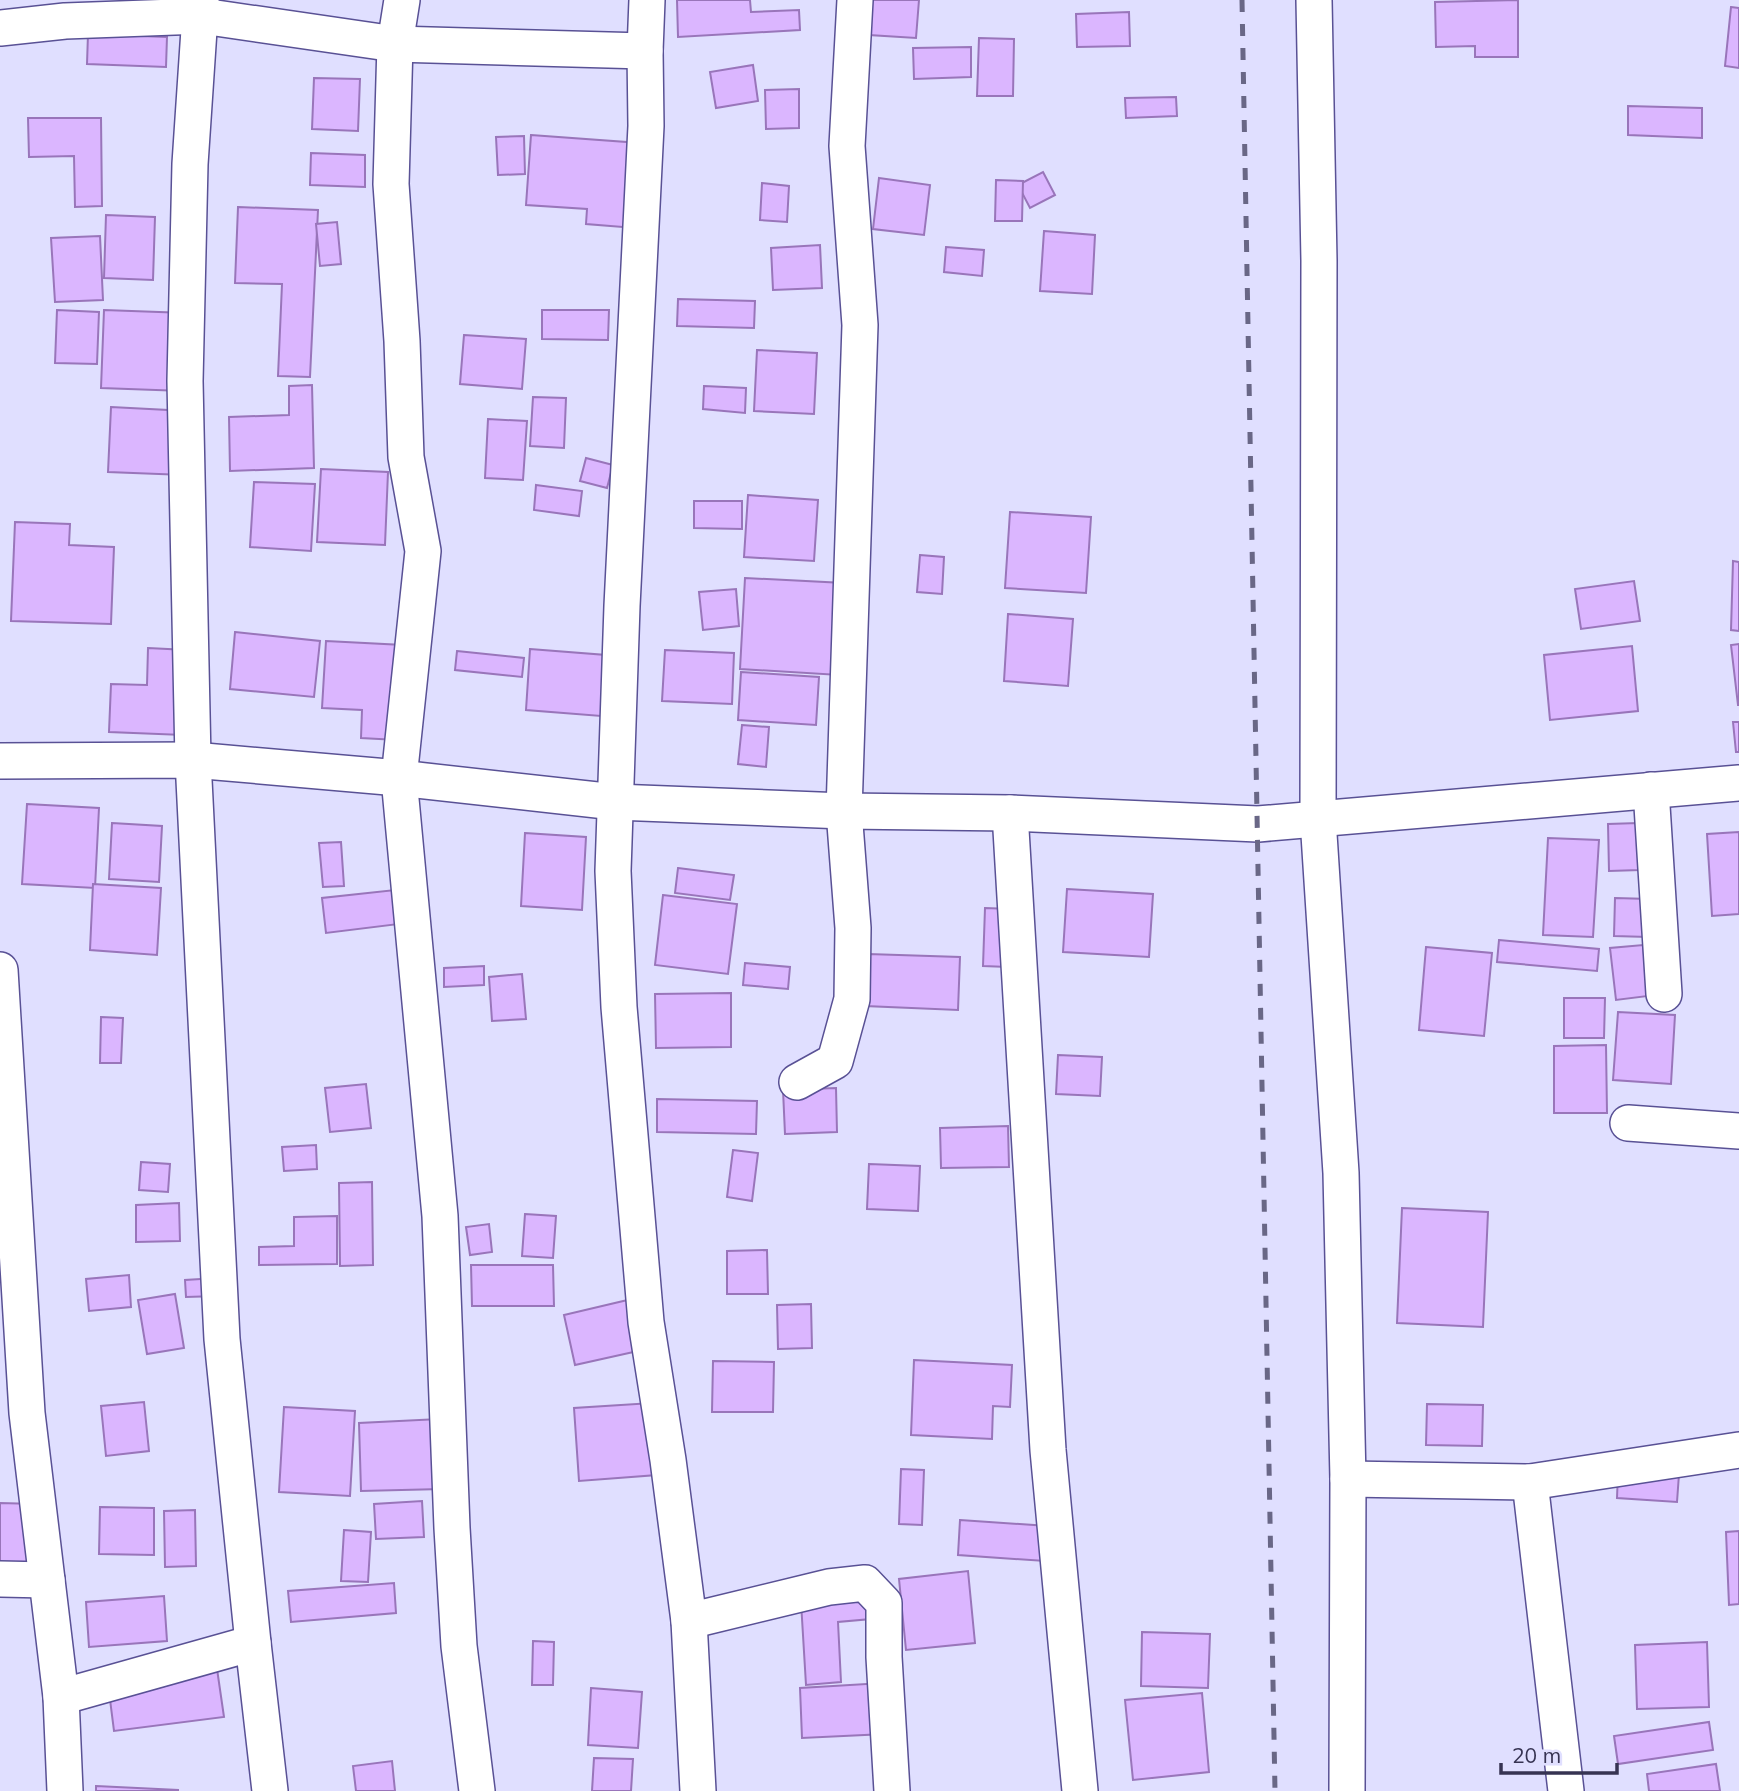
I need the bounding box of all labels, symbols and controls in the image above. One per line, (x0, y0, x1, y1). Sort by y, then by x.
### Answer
scale bar (1501, 1732, 1616, 1776)
text: 20 m (1512, 1742, 1561, 1768)

